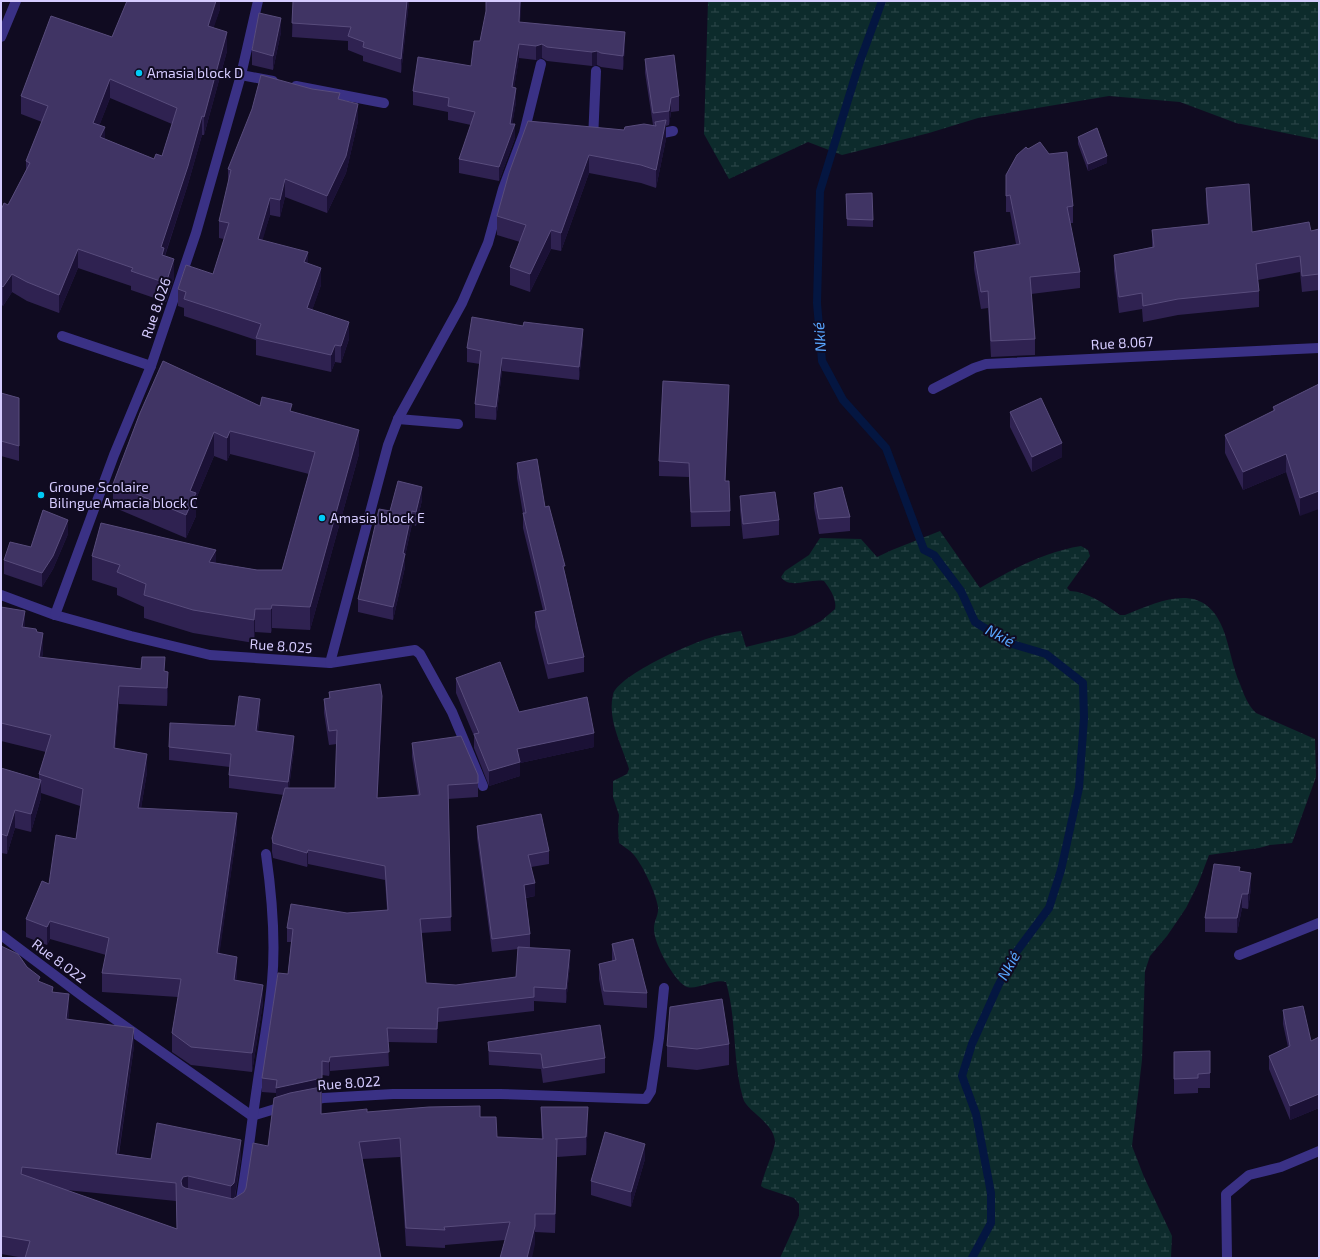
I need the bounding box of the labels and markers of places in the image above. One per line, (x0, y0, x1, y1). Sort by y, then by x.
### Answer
place label: Amasia block D (147, 64, 243, 81)
marker: Amasia block D (134, 68, 144, 78)
place label: Groupe Scolaire Bilingue Amacia block C (49, 478, 198, 511)
marker: Groupe Scolaire Bilingue Amacia block C (36, 490, 46, 500)
place label: Amasia block E (330, 509, 425, 526)
marker: Amasia block E (317, 513, 327, 523)

